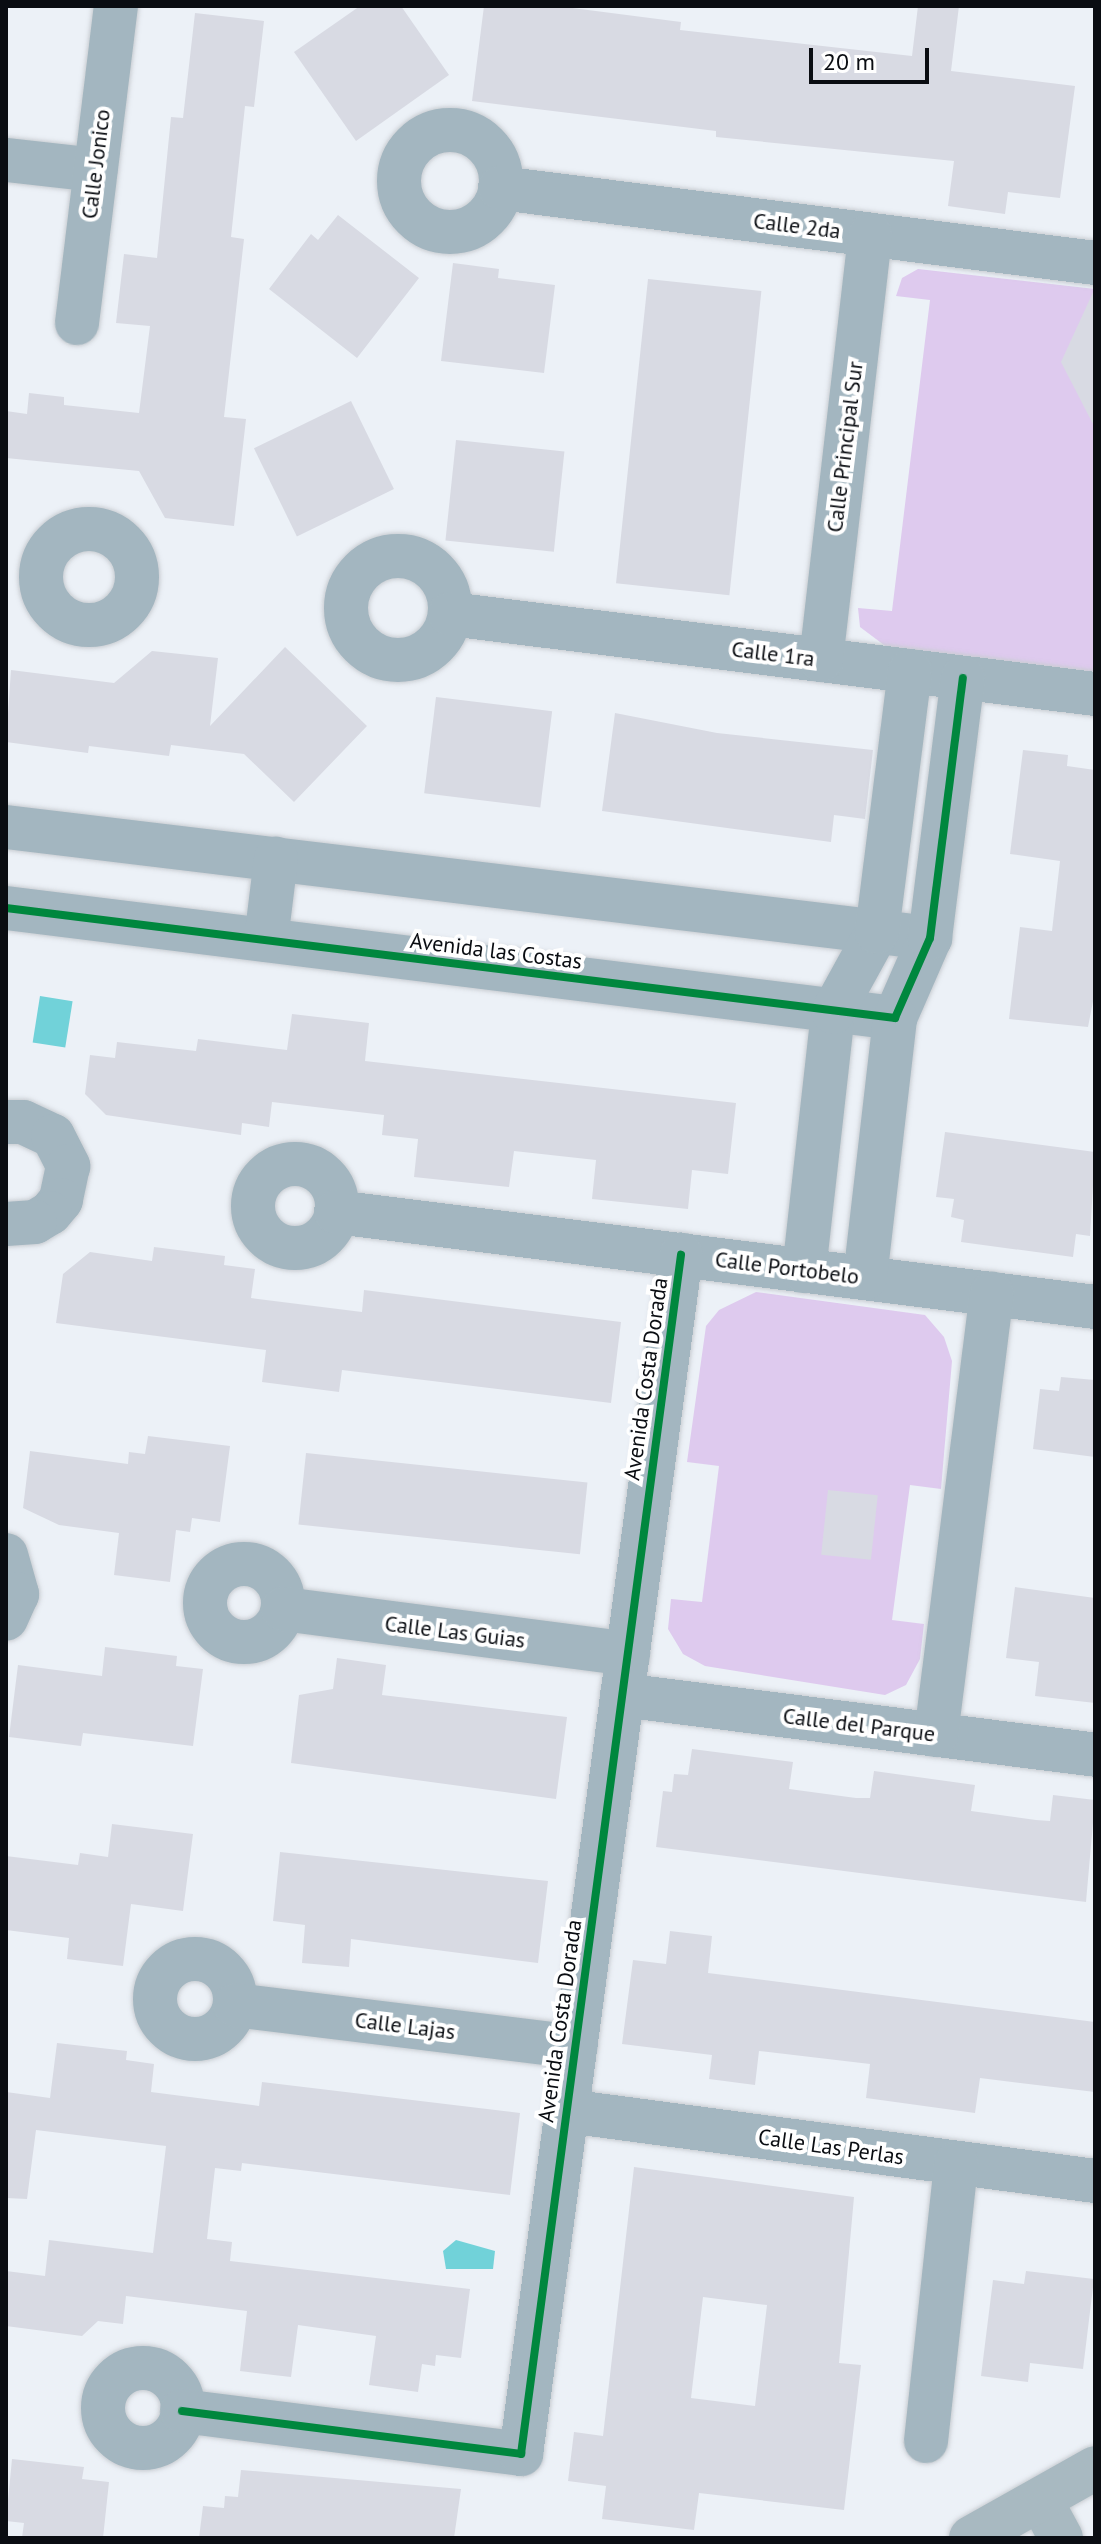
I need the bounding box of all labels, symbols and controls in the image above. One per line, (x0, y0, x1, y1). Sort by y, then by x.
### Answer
scale bar (813, 32, 933, 82)
text: 20 m (823, 46, 875, 77)
street label: Calle Jonico (76, 108, 116, 220)
street label: Calle 2da (752, 208, 842, 244)
street label: Calle Principal Sur (821, 360, 869, 534)
street label: Calle 1ra (730, 636, 816, 672)
street label: Avenida las Costas (408, 927, 584, 975)
street label: Calle Portobelo (714, 1246, 860, 1290)
street label: Avenida Costa Dorada (619, 1276, 673, 1482)
street label: Calle Las Guias (383, 1610, 527, 1654)
street label: Calle del Parque (781, 1703, 937, 1747)
street label: Avenida Costa Dorada (533, 1918, 587, 2124)
street label: Calle Lajas (353, 2007, 457, 2045)
street label: Calle Las Perlas (757, 2124, 905, 2170)

